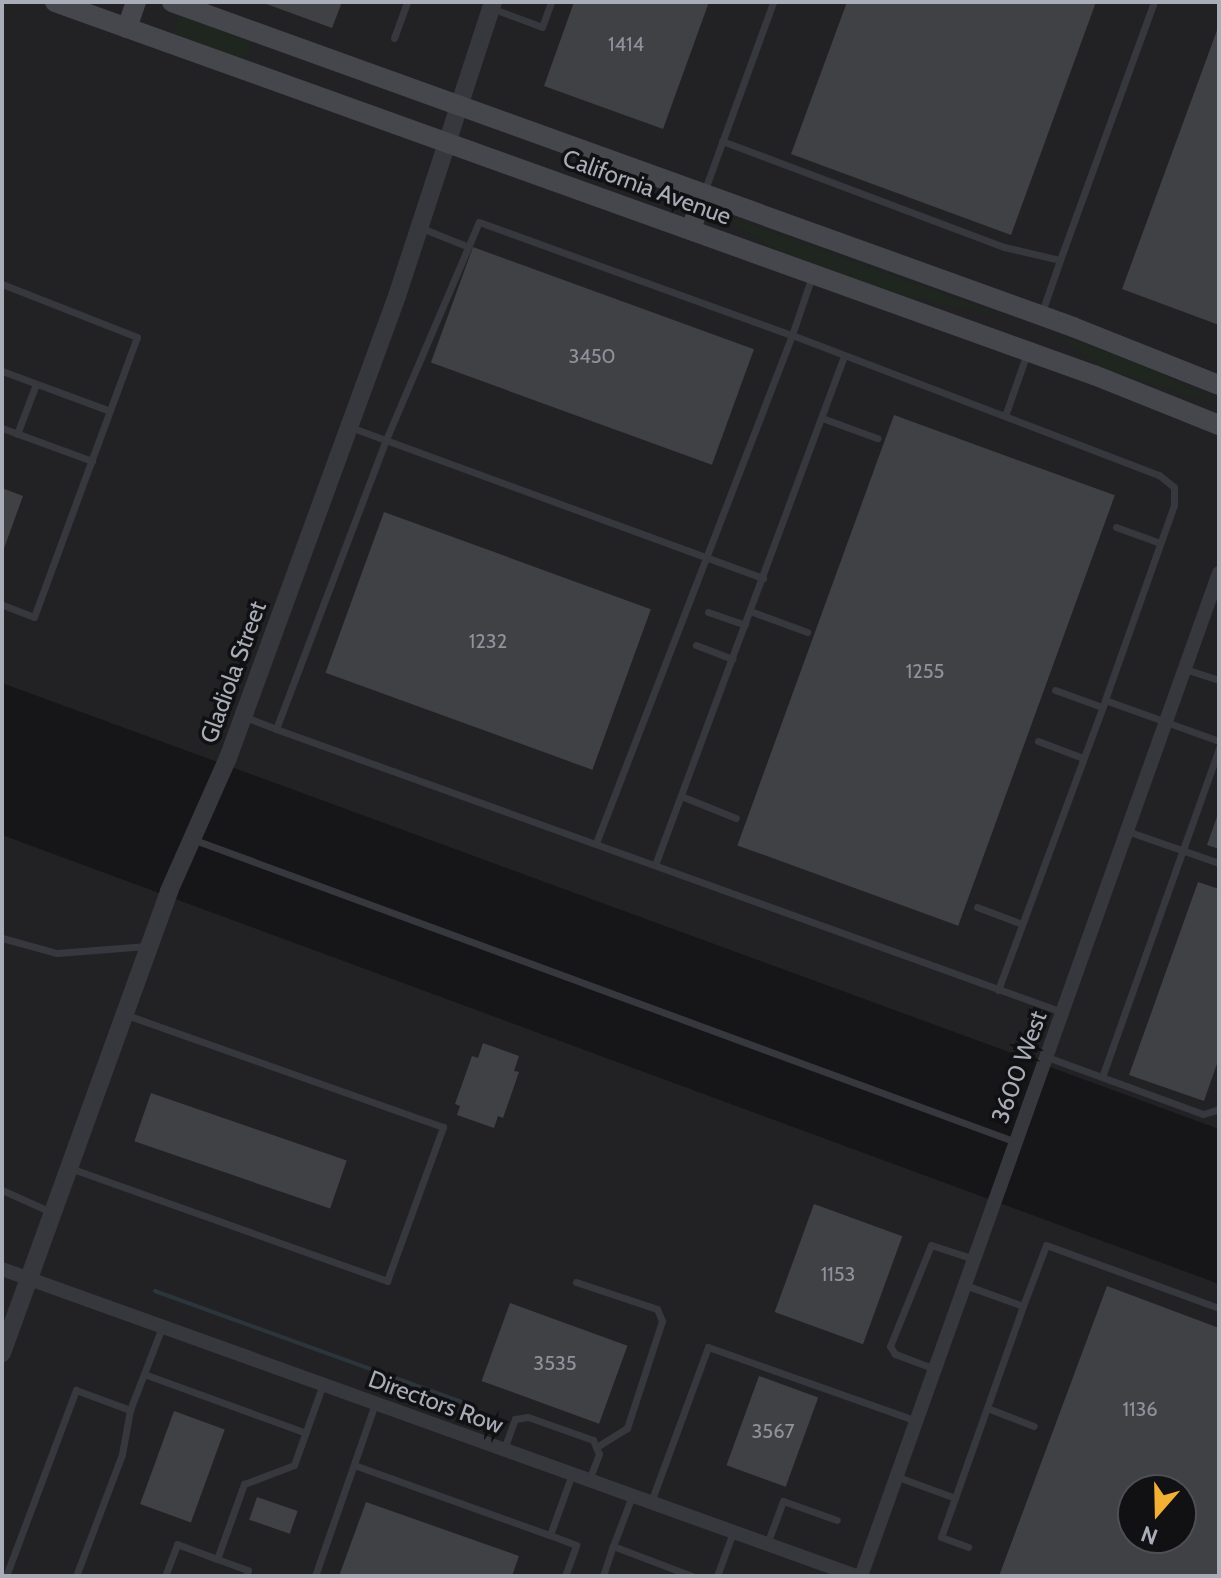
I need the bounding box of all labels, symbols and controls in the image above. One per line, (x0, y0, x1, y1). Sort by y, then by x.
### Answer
house number: 1414 (608, 32, 644, 56)
street label: California Avenue (559, 143, 735, 231)
house number: 3450 (568, 344, 616, 368)
street label: Gladiola Street (194, 597, 272, 747)
house number: 1232 (469, 629, 507, 653)
house number: 1255 (906, 659, 944, 683)
street label: 3600 West (985, 1007, 1053, 1127)
house number: 1153 (821, 1262, 855, 1286)
house number: 3535 (533, 1351, 577, 1375)
street label: Directors Row (365, 1364, 507, 1440)
house number: 1136 (1122, 1397, 1158, 1421)
house number: 3567 (752, 1419, 794, 1443)
north arrow (1117, 1474, 1197, 1554)
text: N (1137, 1520, 1161, 1550)

